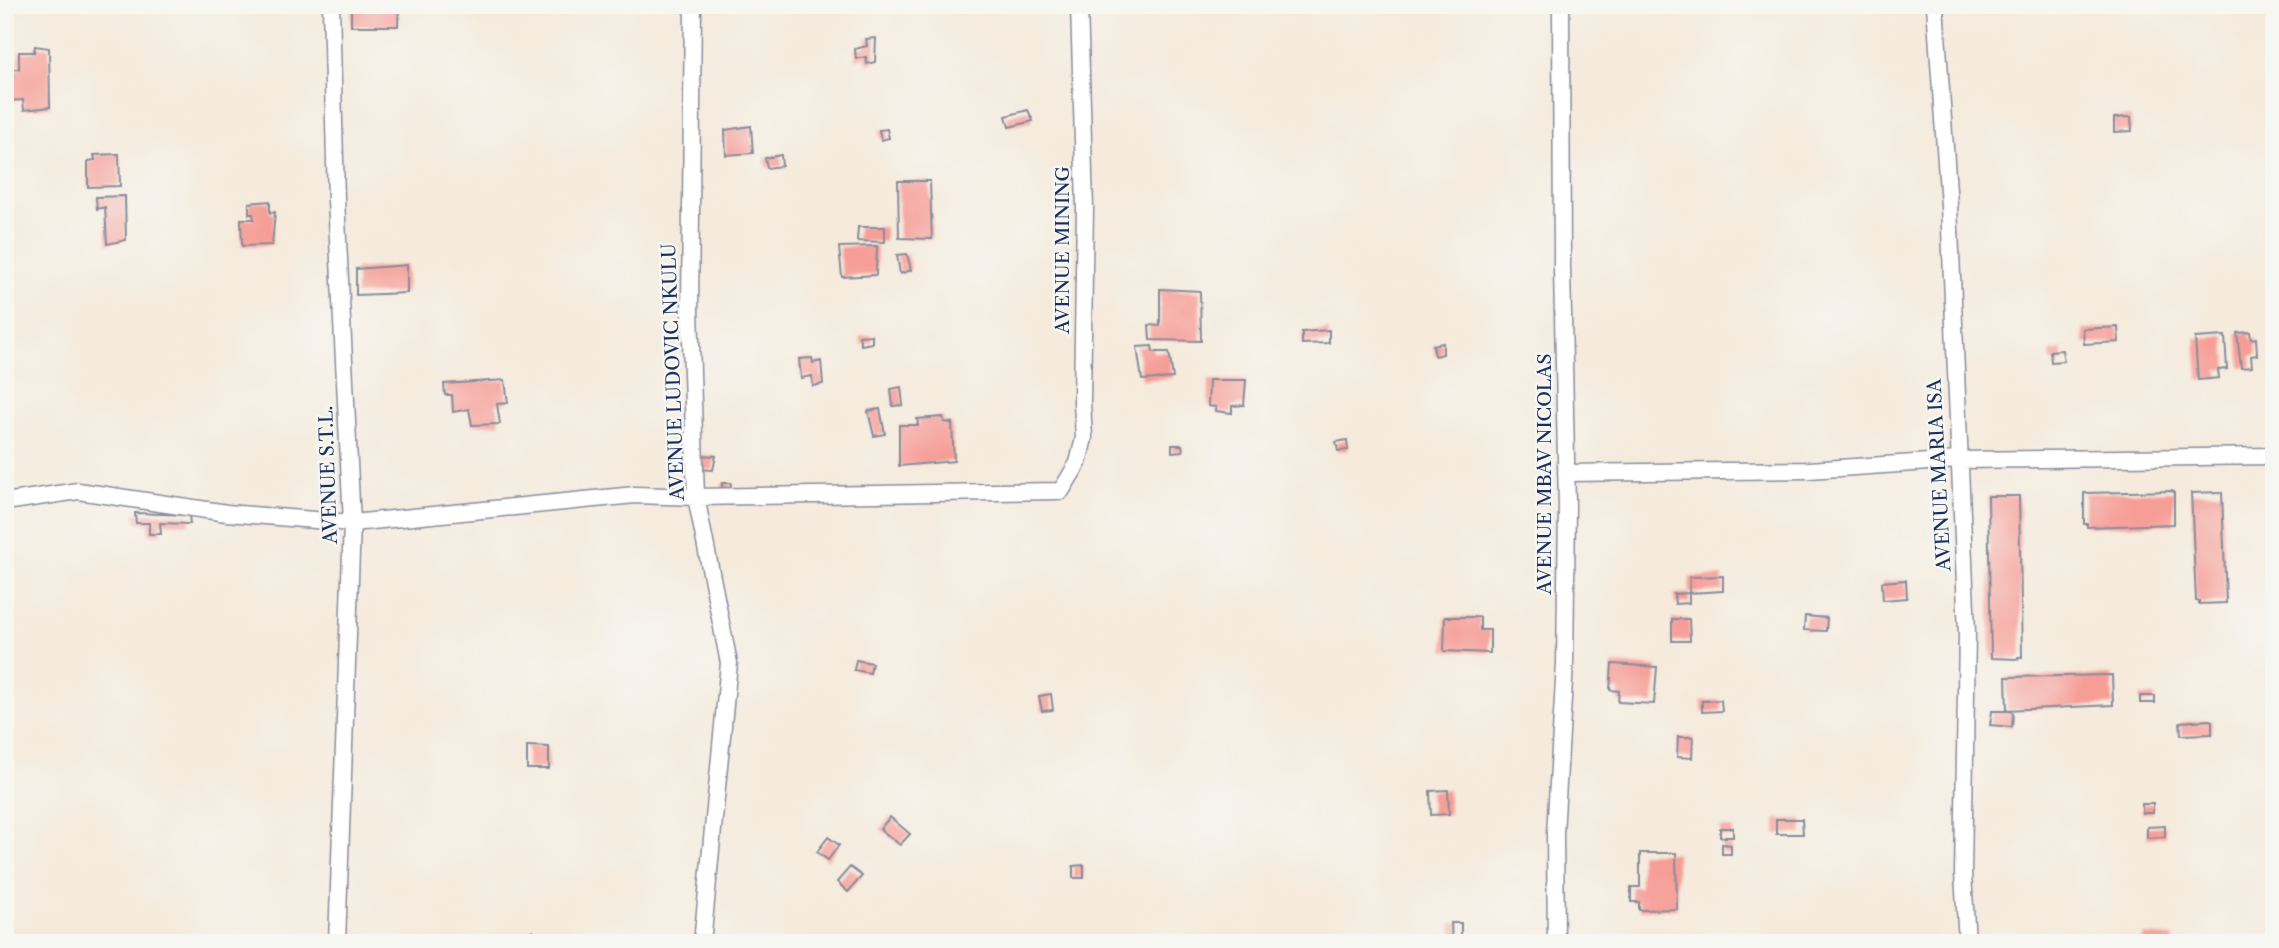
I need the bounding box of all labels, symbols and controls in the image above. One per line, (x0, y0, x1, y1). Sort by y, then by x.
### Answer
street label: AVENUE MINING (1051, 166, 1074, 335)
street label: AVENUE LUDOVIC NKULU (657, 243, 689, 502)
street label: AVENUE MBAV NICOLAS (1533, 353, 1556, 596)
street label: AVENUE MARIA ISA (1922, 377, 1956, 573)
street label: AVENUE S.T.L. (314, 405, 342, 546)

